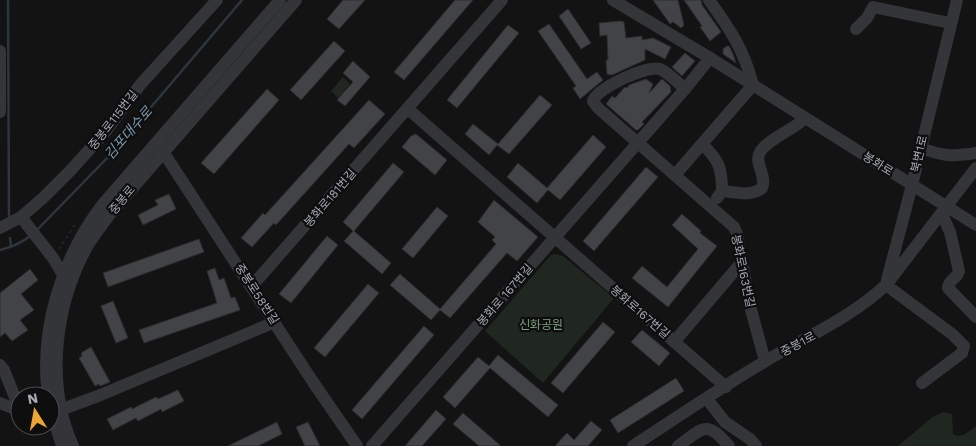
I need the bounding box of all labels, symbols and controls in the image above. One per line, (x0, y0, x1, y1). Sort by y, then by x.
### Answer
street label: 중봉로115번길 (85, 88, 141, 152)
water label: 김포대수로 (101, 103, 156, 163)
street label: 북변1로 (908, 134, 930, 174)
street label: 봉화로 (860, 149, 896, 179)
street label: 봉화로181번길 (301, 166, 359, 230)
street label: 중봉로 (106, 183, 138, 217)
street label: 봉화로163번길 (728, 233, 758, 309)
street label: 중봉로58번길 (232, 261, 282, 327)
street label: 봉화로 167번길 (474, 261, 536, 329)
street label: 봉화로167번길 (608, 283, 672, 341)
park label: 신화공원 (519, 318, 563, 332)
street label: 중봉1로 (778, 329, 818, 359)
north arrow (10, 386, 60, 436)
text: N (26, 389, 39, 407)

